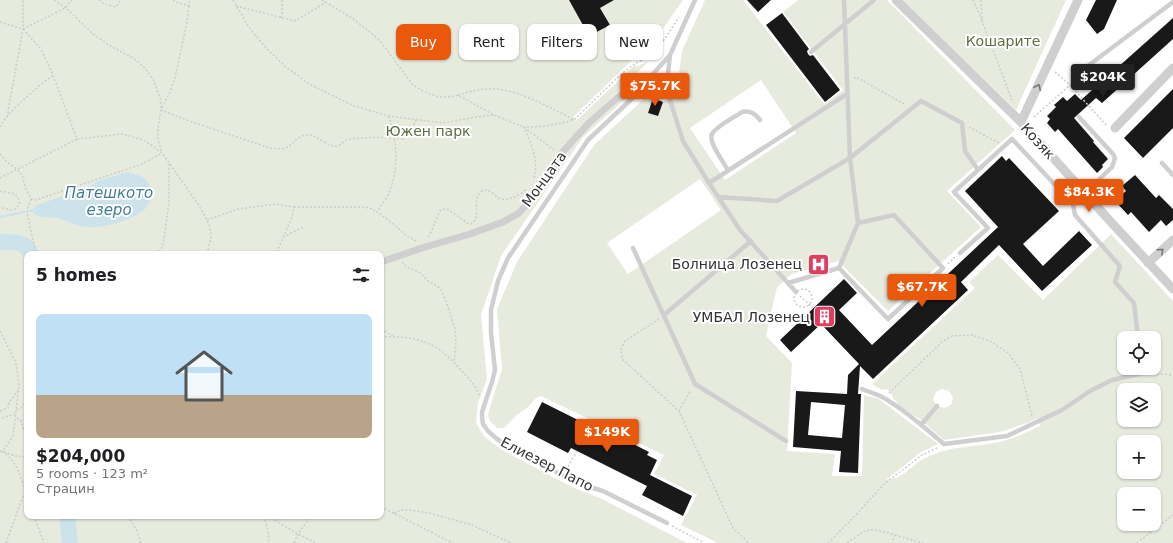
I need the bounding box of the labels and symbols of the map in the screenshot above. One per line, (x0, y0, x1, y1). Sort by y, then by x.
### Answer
park label: Кошарите (966, 33, 1040, 49)
pin: $204K (1075, 64, 1131, 98)
pin: $75.7K (622, 73, 688, 107)
one-way arrow (1033, 83, 1041, 91)
street label: Козяк (1018, 120, 1058, 162)
park label: Южен парк (385, 123, 471, 139)
street label: Монцата (519, 148, 569, 210)
pin: $84.3K (1056, 179, 1122, 213)
water label: Патешкото езеро (65, 184, 153, 219)
one-way arrow (1156, 249, 1163, 256)
hospital icon: Болница Лозенец (805, 251, 831, 277)
place label: Болница Лозенец (672, 256, 802, 272)
pin: $67.7K (889, 274, 955, 308)
building icon: УМБАЛ Лозенец (812, 304, 838, 330)
place label: УМБАЛ Лозенец (693, 309, 810, 325)
pin: $149K (579, 419, 635, 453)
street label: Елиезер Папо (498, 434, 596, 494)

